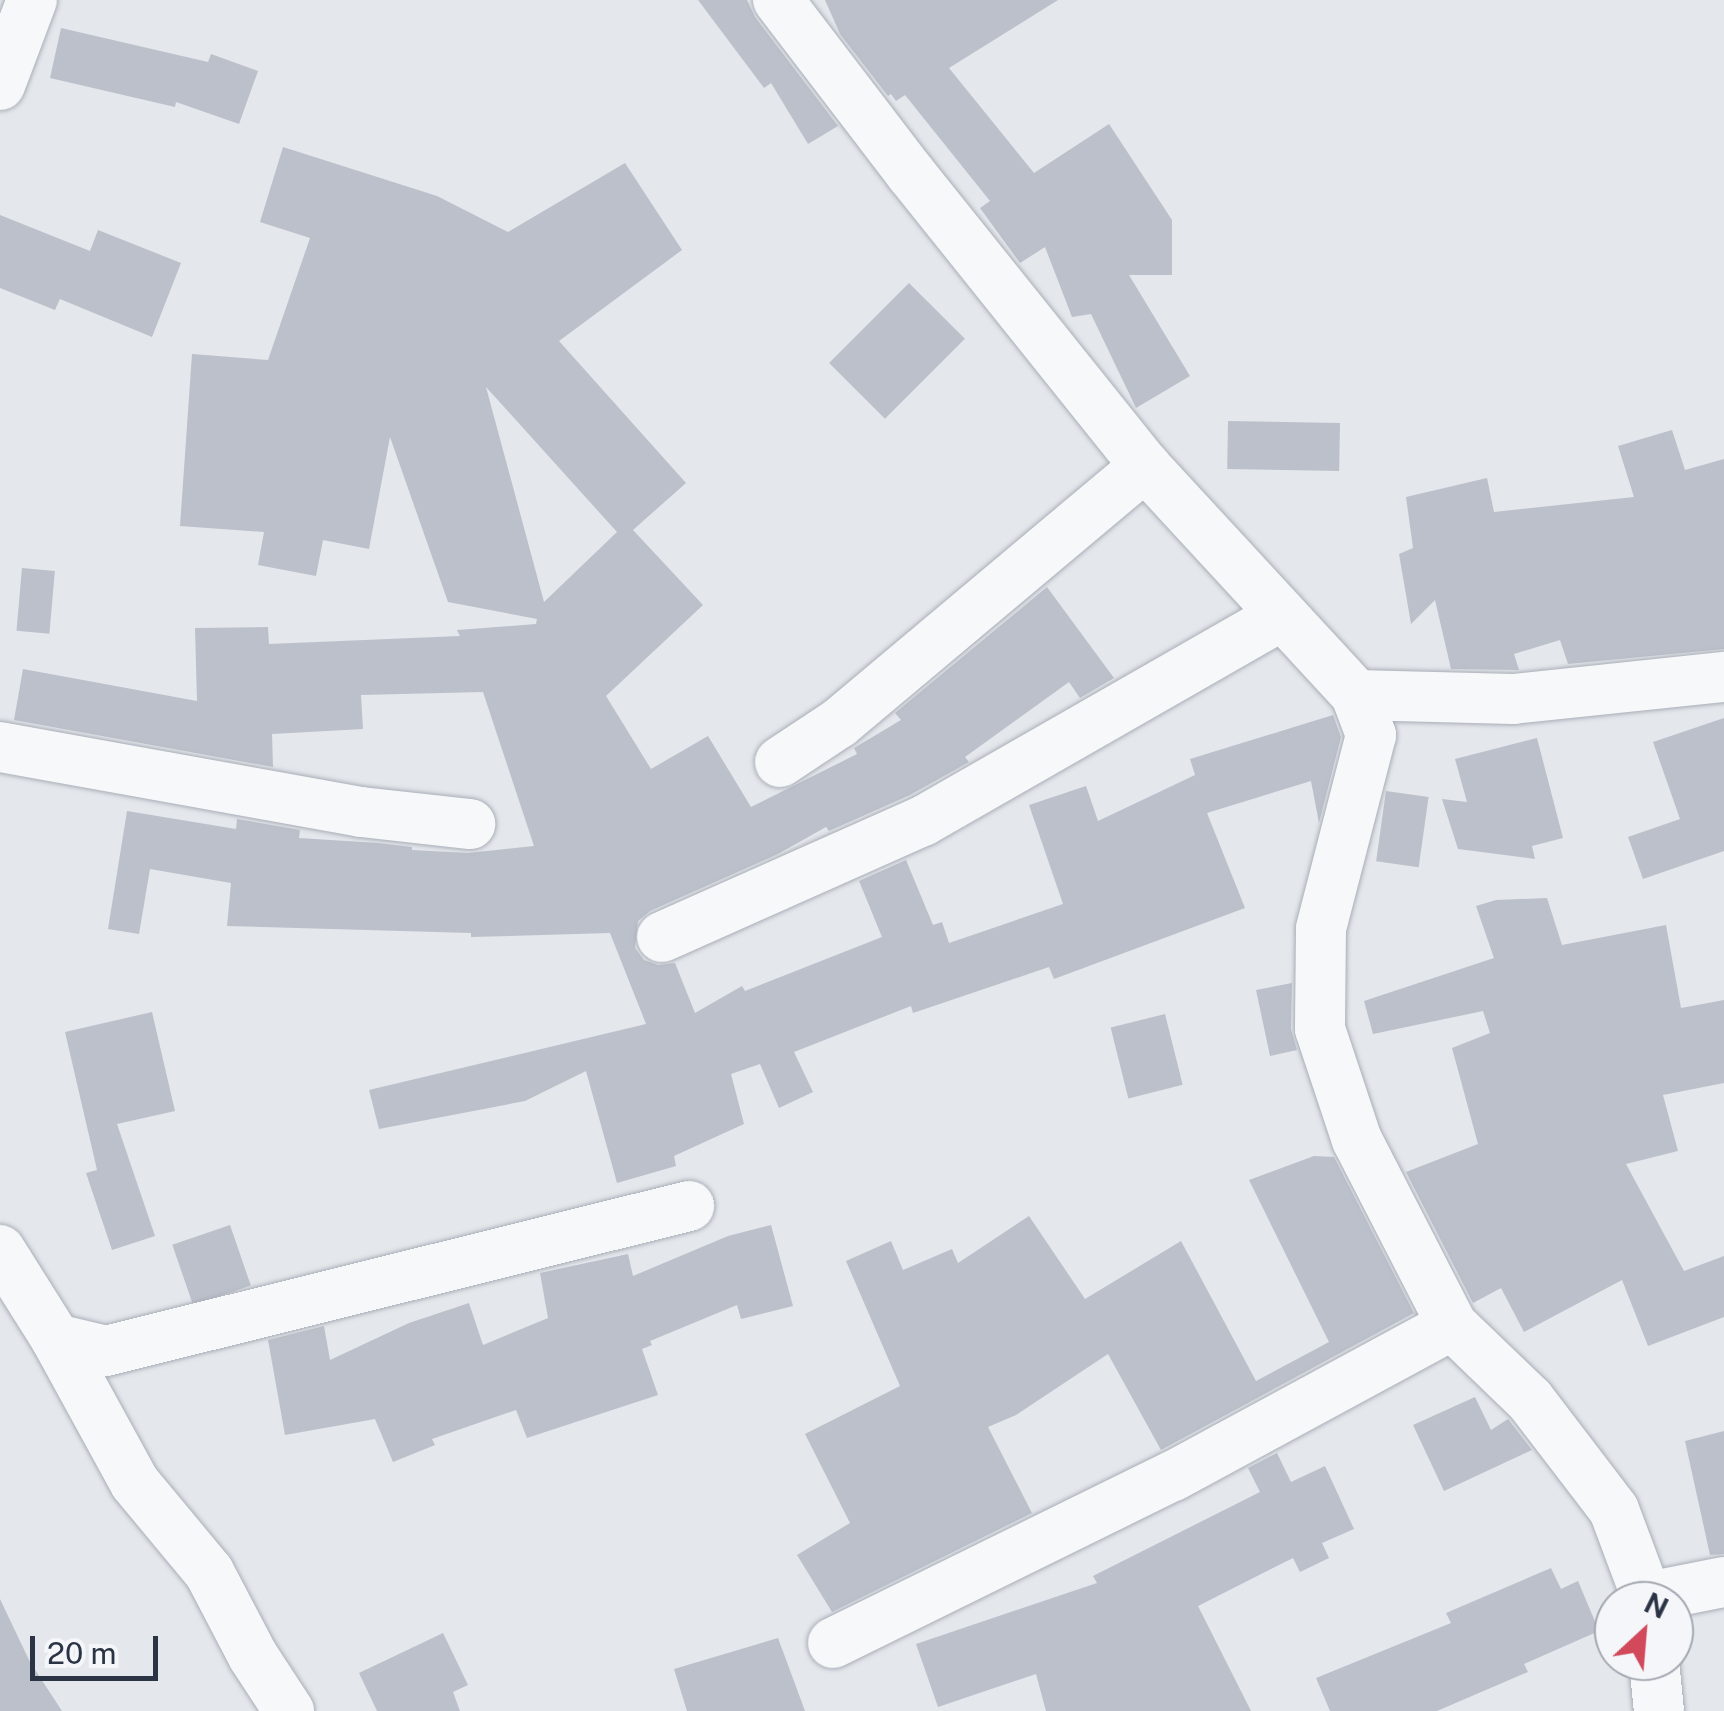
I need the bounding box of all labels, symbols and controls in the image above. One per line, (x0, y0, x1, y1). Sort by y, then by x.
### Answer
north arrow (1594, 1581, 1694, 1681)
text: N (1639, 1586, 1674, 1625)
scale bar (35, 1616, 162, 1678)
text: 20 m (47, 1635, 116, 1671)

